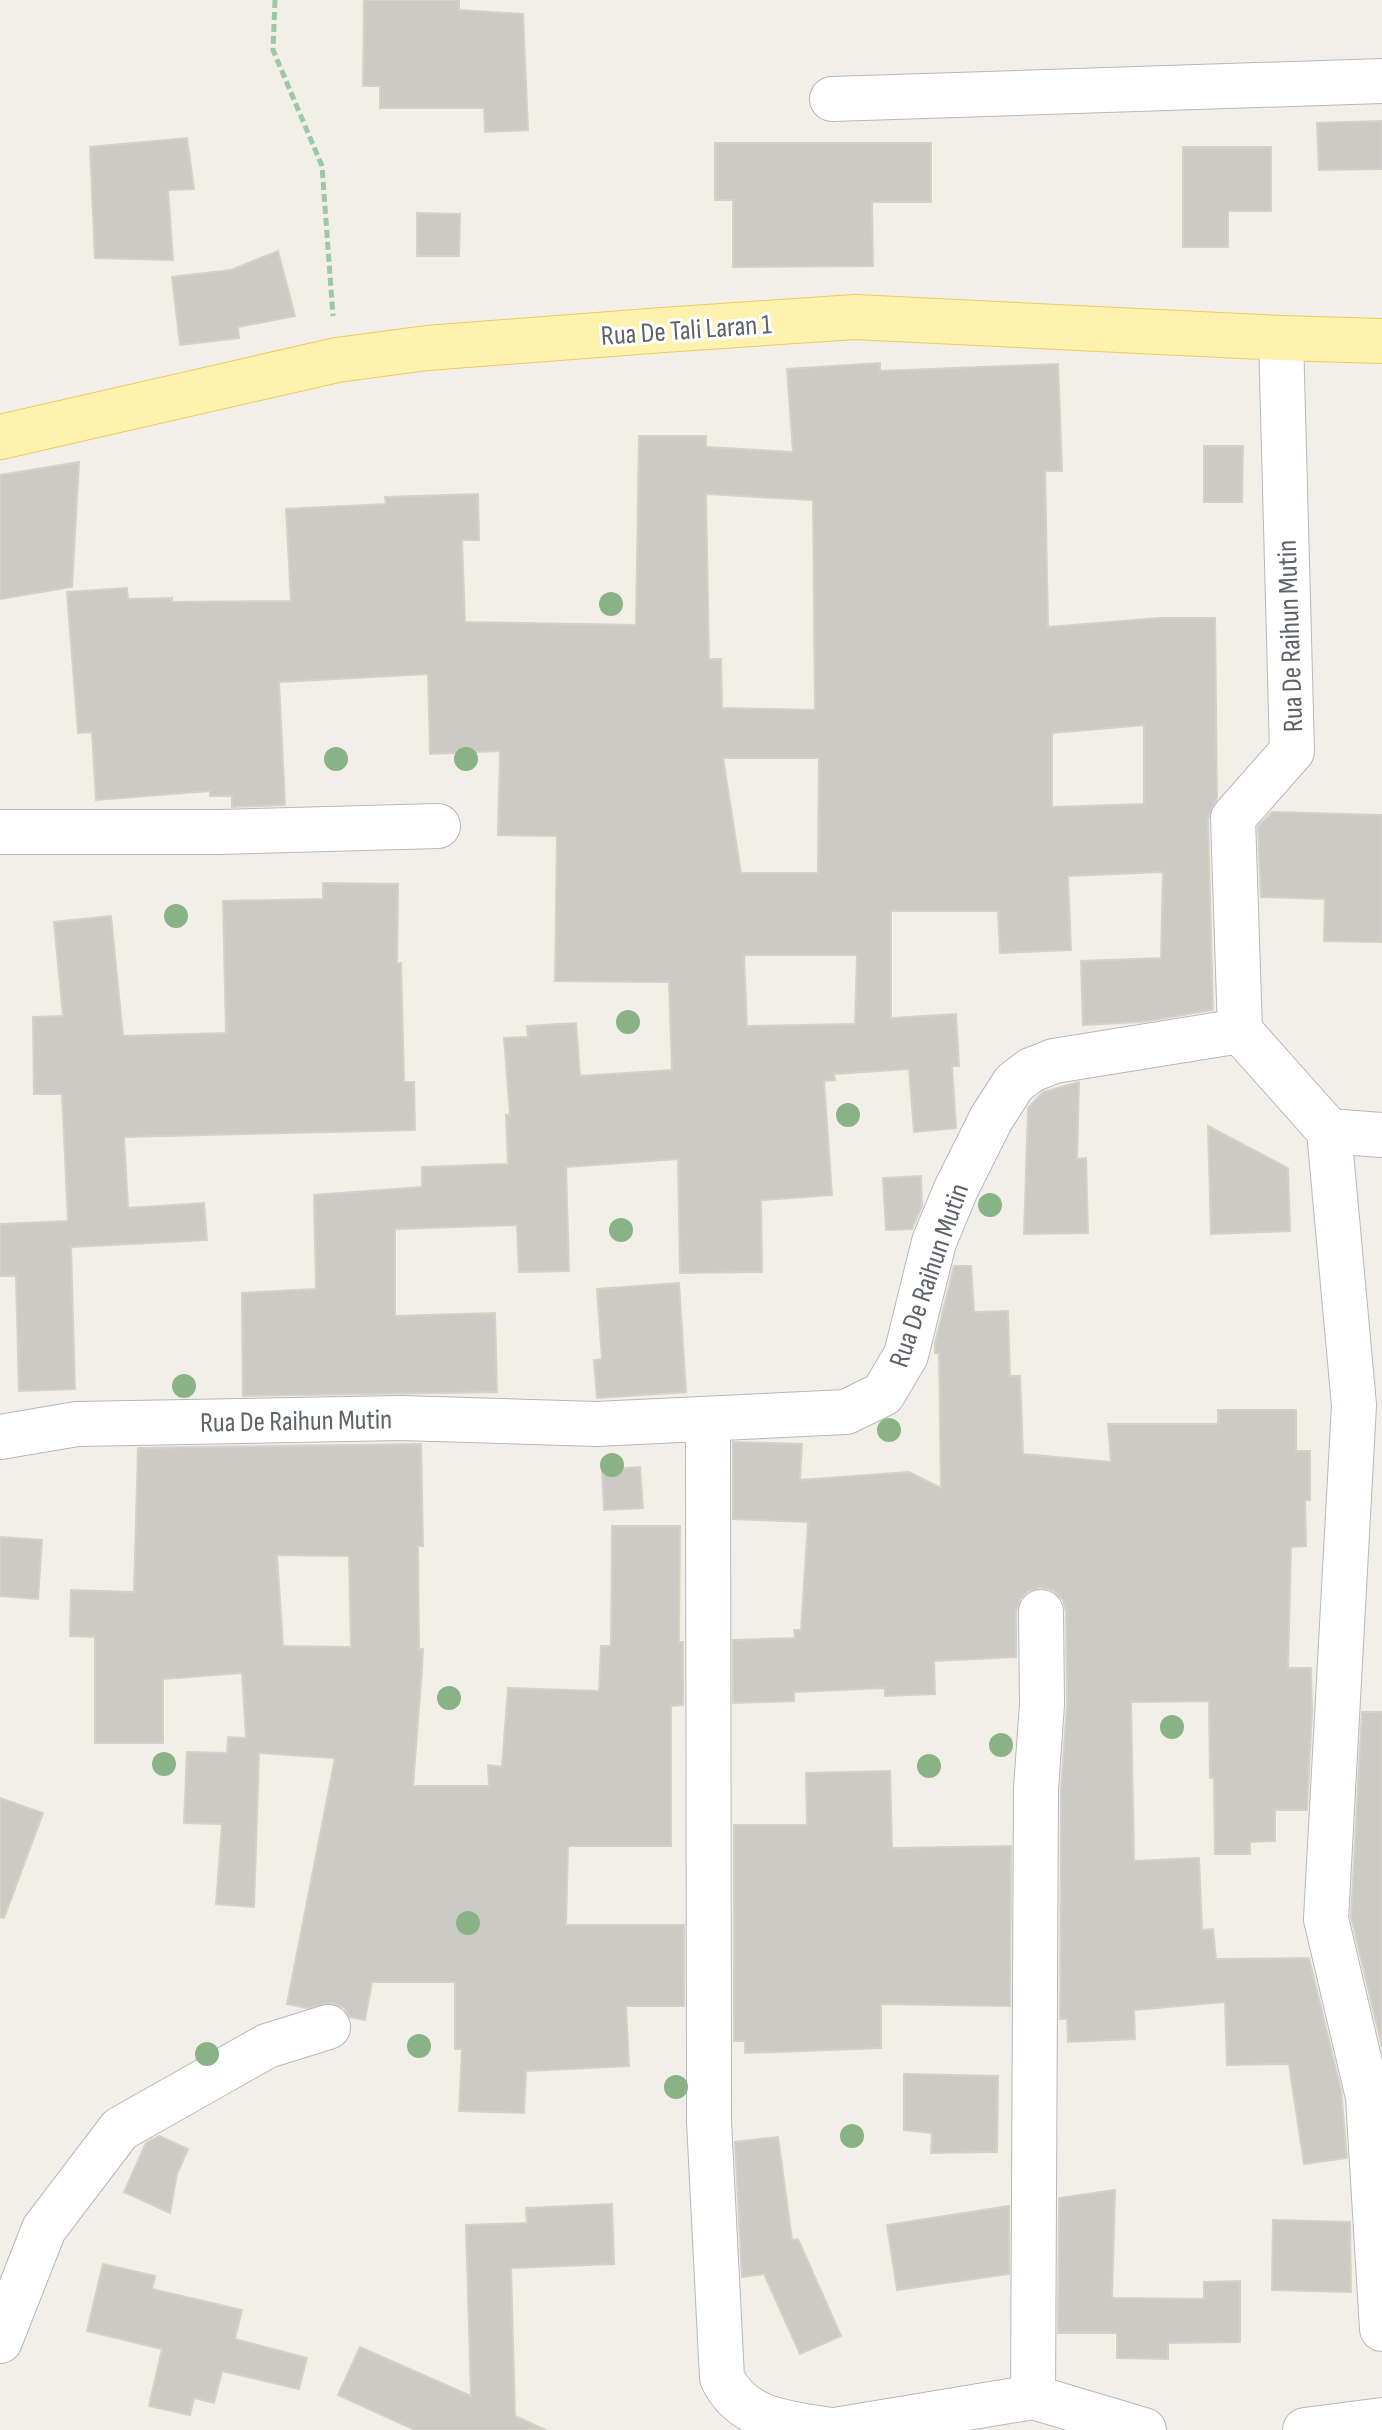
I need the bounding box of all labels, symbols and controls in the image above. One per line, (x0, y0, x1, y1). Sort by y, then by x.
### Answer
street label: Rua De Tali Laran 1 (600, 308, 773, 353)
street label: Rua De Raihun Mutin (1271, 539, 1310, 733)
street label: Rua De Raihun Mutin (883, 1179, 976, 1372)
street label: Rua De Raihun Mutin (200, 1403, 392, 1440)

